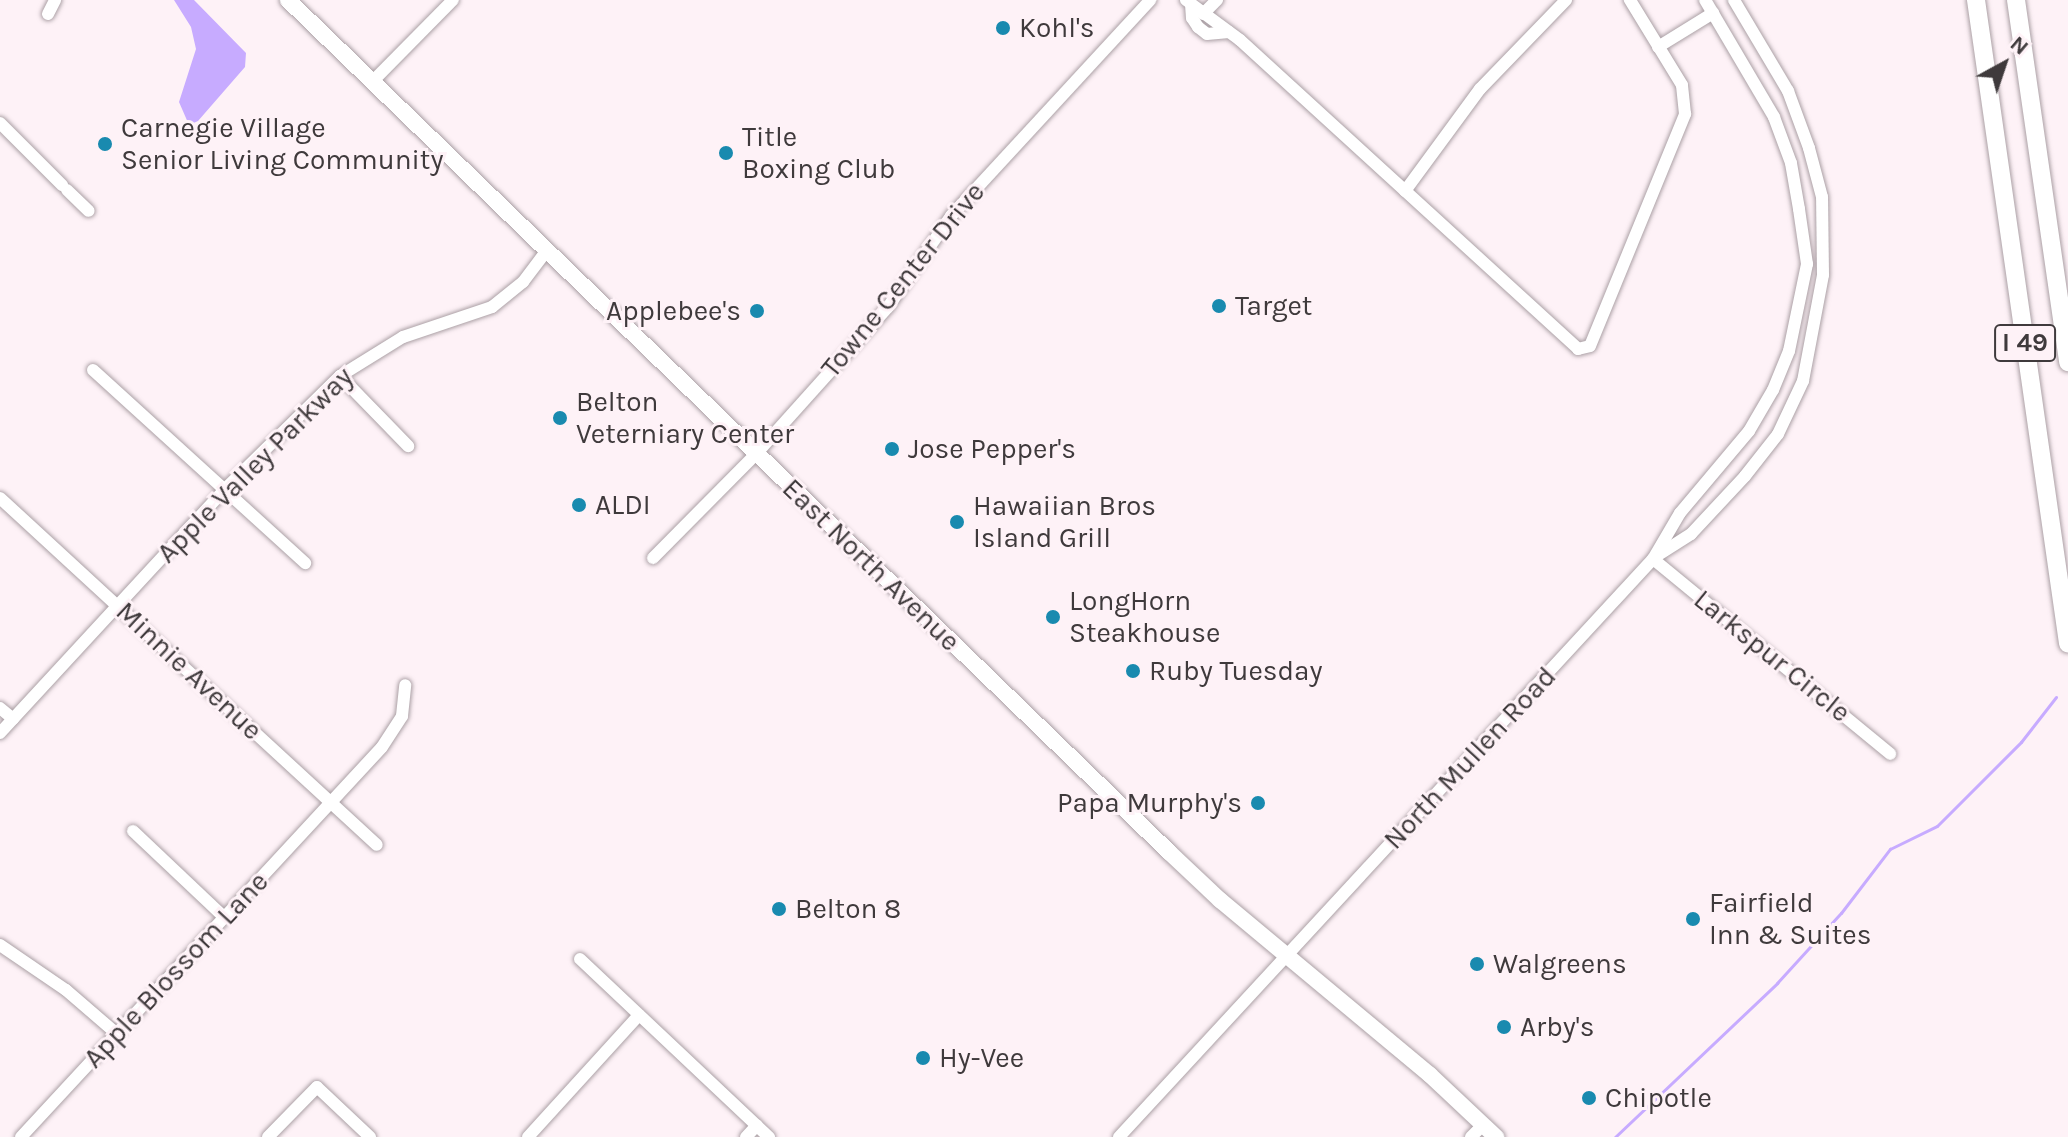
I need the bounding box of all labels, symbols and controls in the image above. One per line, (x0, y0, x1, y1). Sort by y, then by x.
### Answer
place label: Kohl's (1019, 11, 1095, 45)
marker: Kohl's (994, 19, 1012, 37)
north arrow (1964, 24, 2044, 104)
text: N (2005, 31, 2034, 61)
place label: Carnegie Village Senior Living Community (121, 111, 443, 177)
place label: Title Boxing Club (742, 120, 895, 186)
marker: Carnegie Village Senior Living Community (96, 135, 114, 153)
marker: Title Boxing Club (717, 144, 735, 162)
street label: Towne Center Drive (814, 176, 992, 384)
place label: Target (1235, 289, 1312, 323)
place label: Applebee's (606, 294, 741, 328)
marker: Target (1210, 297, 1228, 315)
marker: Applebee's (748, 302, 766, 320)
road number: I 49 (1993, 321, 2057, 365)
street label: Apple Valley Parkway (150, 360, 360, 570)
place label: Belton Veterniary Center (576, 385, 794, 451)
marker: Belton Veterniary Center (551, 409, 569, 427)
place label: Jose Pepper's (908, 432, 1076, 466)
marker: Jose Pepper's (883, 440, 901, 458)
street label: East North Avenue (775, 472, 967, 658)
place label: ALDI (595, 488, 650, 522)
place label: Hawaiian Bros Island Grill (973, 489, 1156, 555)
marker: ALDI (570, 496, 588, 514)
marker: Hawaiian Bros Island Grill (948, 513, 966, 531)
street label: Larkspur Circle (1687, 583, 1857, 729)
place label: LongHorn Steakhouse (1069, 584, 1220, 650)
street label: Minnie Avenue (109, 595, 269, 747)
marker: LongHorn Steakhouse (1044, 608, 1062, 626)
place label: Ruby Tuesday (1149, 654, 1323, 688)
street label: North Mullen Road (1377, 660, 1563, 856)
marker: Ruby Tuesday (1124, 662, 1142, 680)
place label: Papa Murphy's (1057, 786, 1242, 820)
marker: Papa Murphy's (1249, 794, 1267, 812)
street label: Apple Blossom Lane (77, 865, 275, 1075)
place label: Fairfield Inn & Suites (1709, 886, 1871, 952)
place label: Belton 8 (795, 892, 901, 926)
marker: Belton 8 (770, 900, 788, 918)
marker: Fairfield Inn & Suites (1684, 910, 1702, 928)
place label: Walgreens (1493, 947, 1627, 981)
marker: Walgreens (1468, 955, 1486, 973)
place label: Arby's (1520, 1010, 1594, 1044)
marker: Arby's (1495, 1018, 1513, 1036)
place label: Hy-Vee (939, 1041, 1024, 1075)
marker: Hy-Vee (914, 1049, 932, 1067)
place label: Chipotle (1605, 1081, 1712, 1115)
marker: Chipotle (1580, 1089, 1598, 1107)

